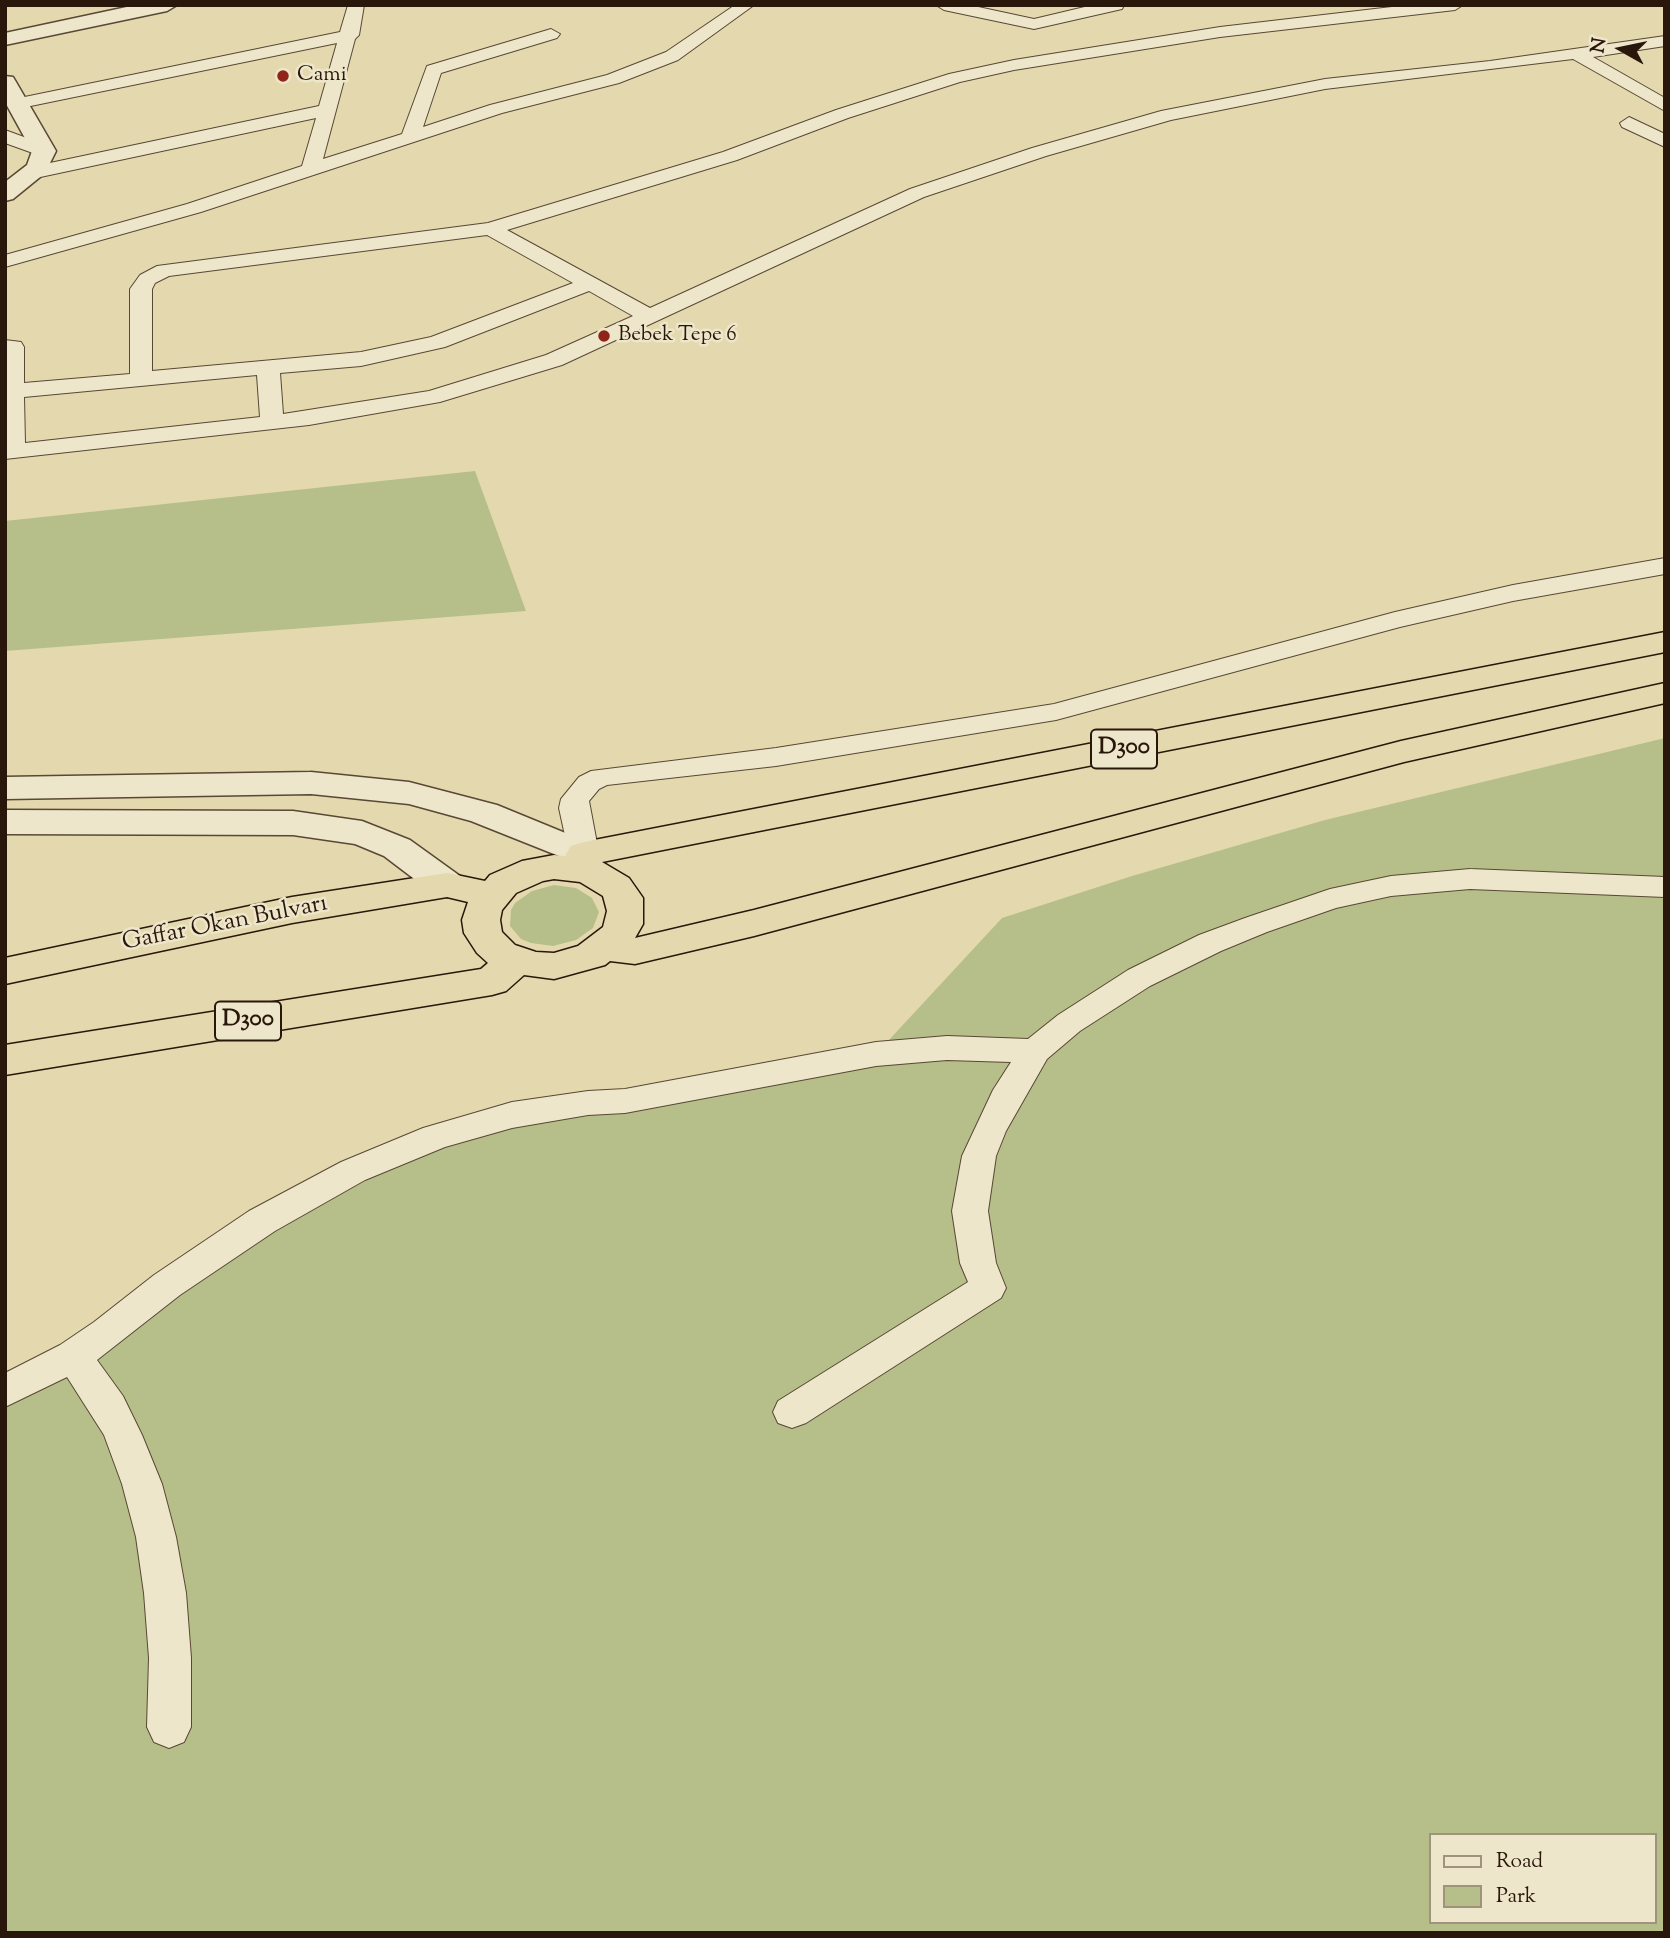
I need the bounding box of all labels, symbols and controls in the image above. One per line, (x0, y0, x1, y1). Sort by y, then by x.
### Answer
north arrow (1586, 14, 1656, 84)
text: N (1585, 36, 1614, 55)
place label: Cami (297, 63, 347, 89)
marker: Cami (275, 68, 291, 84)
place label: Bebek Tepe 6 (618, 323, 737, 349)
marker: Bebek Tepe 6 (596, 328, 612, 344)
road number: D300 (1091, 730, 1157, 768)
street label: Gaffar Okan Bulvarı (120, 891, 330, 959)
road number: D300 (215, 1002, 281, 1040)
legend (1428, 1833, 1656, 1924)
text: Road (1496, 1847, 1543, 1877)
text: Park (1496, 1882, 1536, 1912)

